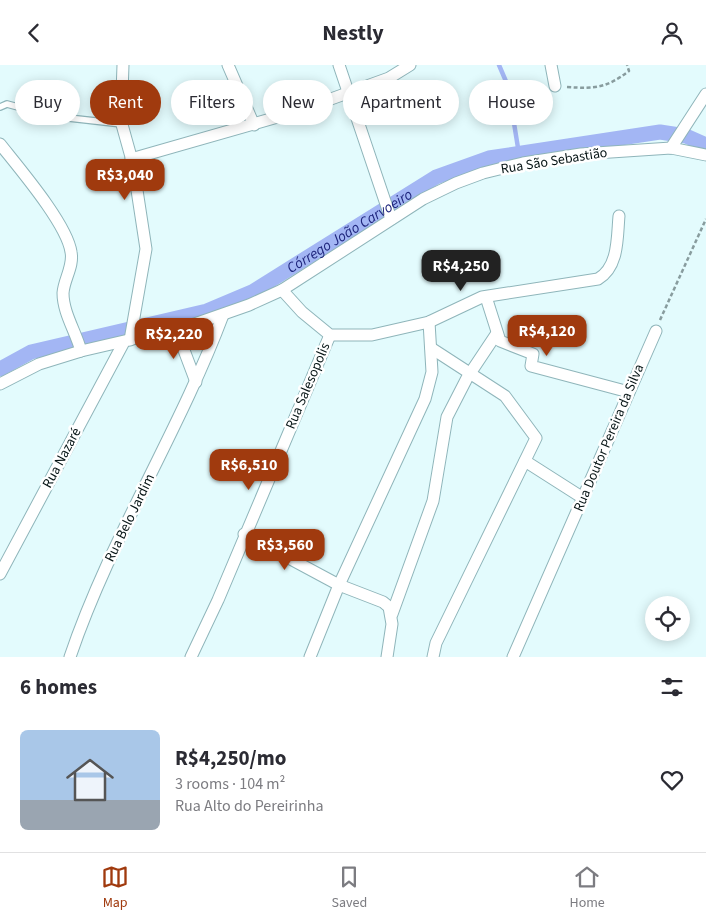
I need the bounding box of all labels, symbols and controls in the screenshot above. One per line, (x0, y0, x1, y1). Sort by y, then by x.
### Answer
text: Nestly (322, 17, 384, 49)
icon: back (20, 19, 48, 47)
icon: person (658, 19, 686, 47)
chip: Buy (15, 80, 80, 125)
chip: Rent (90, 80, 161, 125)
chip: Filters (171, 80, 253, 125)
chip: New (263, 80, 333, 125)
chip: Apartment (343, 80, 459, 125)
chip: House (469, 80, 553, 125)
street label: Rua São Sebastião (499, 143, 609, 179)
pin: R$3,040 (79, 159, 171, 201)
text: R$3,040 (97, 164, 153, 186)
water label: Córrego João Carvoeiro (283, 184, 417, 278)
pin: R$4,250 (415, 249, 507, 292)
text: R$4,250 (433, 255, 489, 277)
pin: R$4,120 (501, 315, 593, 357)
pin: R$2,220 (128, 317, 220, 360)
text: R$4,120 (519, 320, 575, 342)
text: R$2,220 (146, 323, 202, 345)
street label: Rua Salesopolis (281, 340, 335, 432)
street label: Rua Doutor Pereira da Silva (569, 361, 649, 515)
street label: Rua Nazaré (38, 424, 86, 492)
pin: R$6,510 (203, 449, 295, 491)
text: R$6,510 (221, 454, 277, 476)
street label: Rua Belo Jardim (100, 471, 160, 565)
pin: R$3,560 (239, 529, 331, 571)
text: R$3,560 (257, 534, 313, 556)
map controls (645, 596, 690, 641)
button: locate (645, 596, 690, 641)
text: 6 homes (20, 672, 97, 702)
icon: filters (658, 673, 686, 701)
text: R$4,250/mo (175, 743, 286, 773)
icon: home (60, 750, 120, 810)
icon: heart (658, 766, 686, 794)
text: 3 rooms · 104 m² (175, 773, 285, 795)
text: Rua Alto do Pereirinha (175, 795, 324, 817)
tab: Map (101, 863, 129, 913)
tab: Saved (331, 863, 367, 913)
tab: Home (570, 863, 605, 913)

